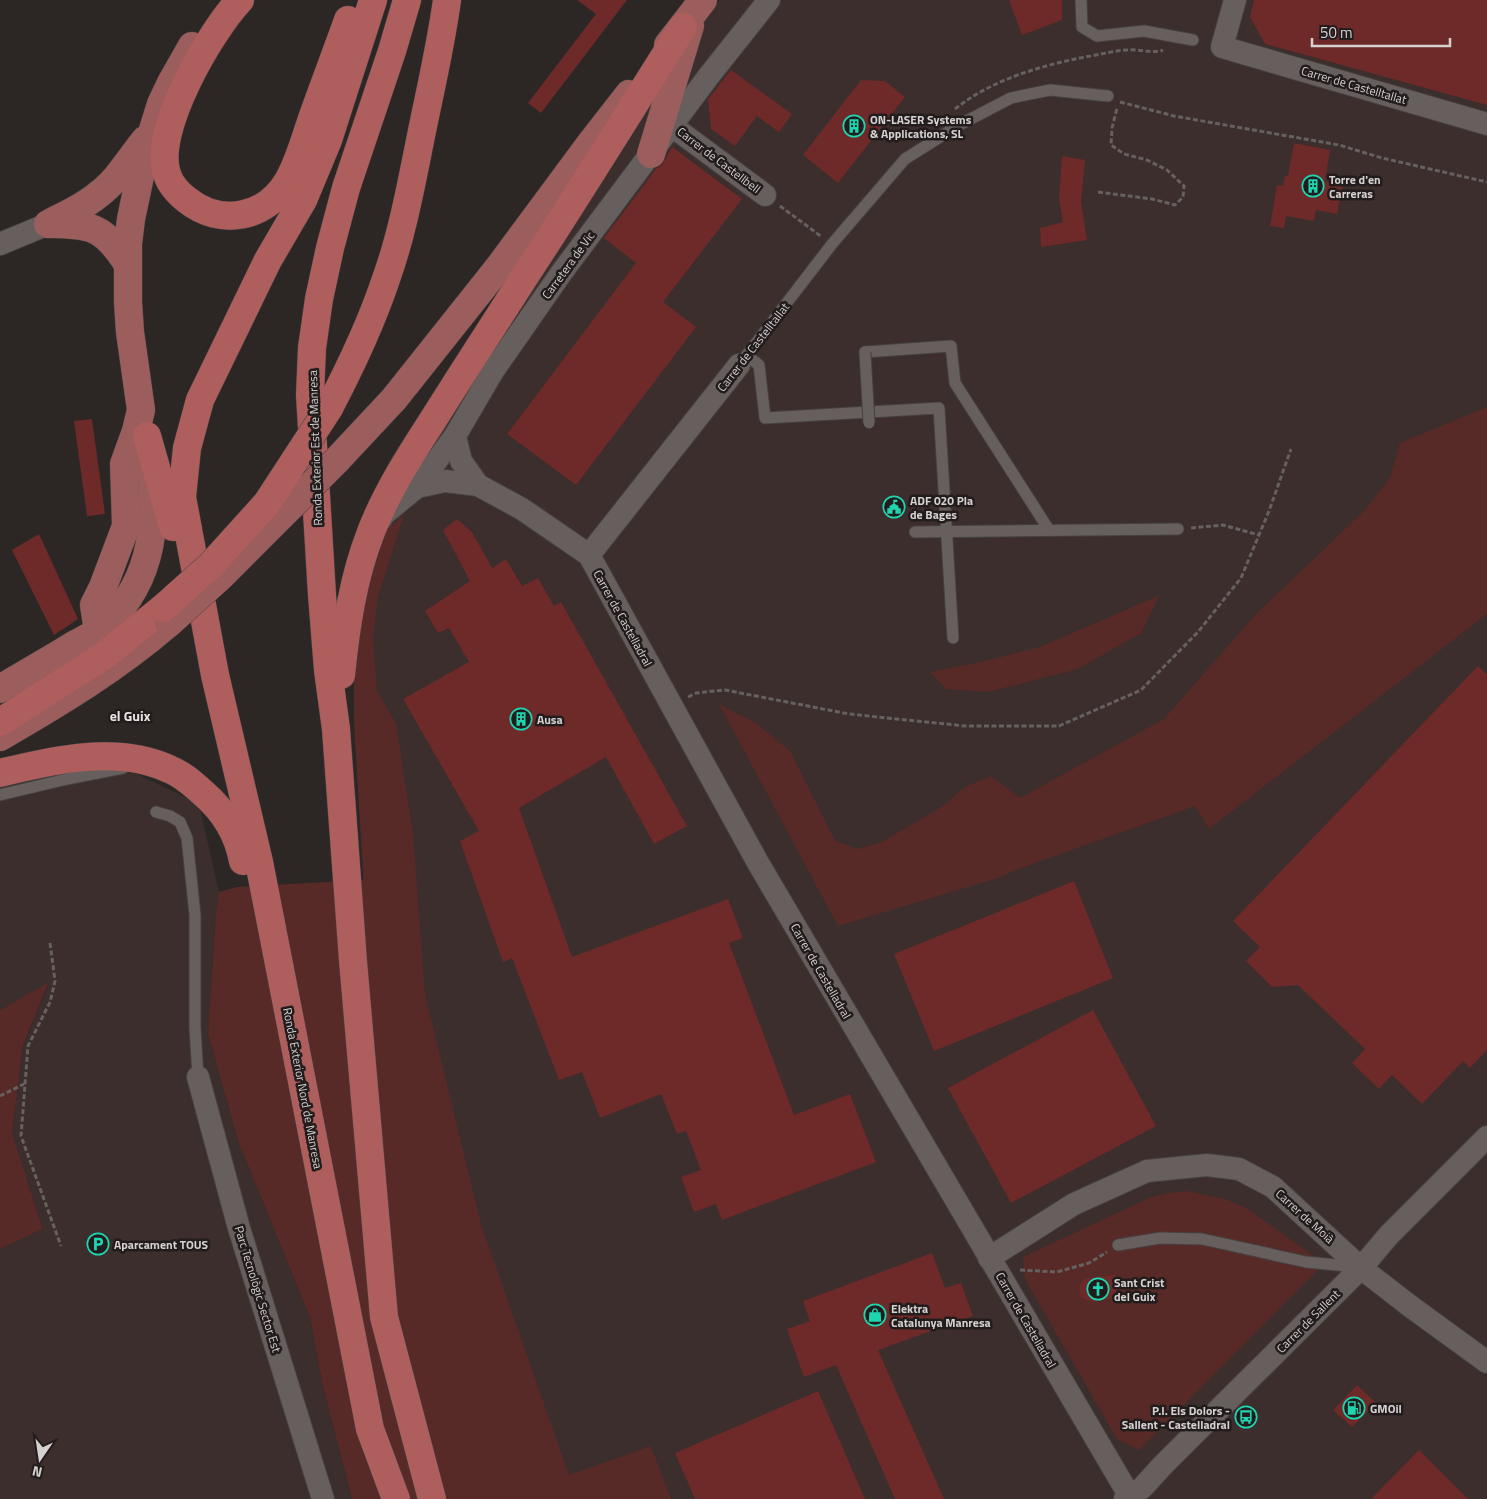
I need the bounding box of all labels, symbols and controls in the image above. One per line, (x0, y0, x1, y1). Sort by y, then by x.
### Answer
scale bar (1312, 15, 1450, 47)
text: 50 m (1320, 21, 1353, 44)
street label: Carrer de Castelltallat (1299, 61, 1410, 109)
place label: ON-LASER Systems & Applications, SL (870, 110, 972, 143)
building icon: ON-LASER Systems & Applications, SL (842, 114, 866, 138)
street label: Carrer de Castellbell (673, 122, 765, 198)
place label: Torre d'en Carreras (1329, 170, 1381, 203)
building icon: Torre d'en Carreras (1301, 174, 1325, 198)
street label: Carretera de Vic (537, 227, 599, 303)
street label: Carrer de Castelltallat (712, 298, 794, 396)
street label: Ronda Exterior Est de Manresa (303, 370, 327, 526)
place label: ADF 020 Pla de Bages (910, 491, 973, 524)
public building icon: ADF 020 Pla de Bages (882, 495, 906, 519)
street label: Carrer de Castelladral (589, 566, 657, 670)
district label: el Guix (110, 705, 151, 726)
building icon: Ausa (509, 707, 533, 731)
place label: Ausa (537, 710, 563, 729)
street label: Carrer de Castelladral (786, 920, 856, 1022)
street label: Ronda Exterior Nord de Manresa (278, 1006, 328, 1170)
street label: Carrer de Moià (1271, 1184, 1339, 1248)
street label: Parc Tecnològic Sector Est (230, 1223, 287, 1355)
parking icon: Aparcament TOUS (86, 1232, 110, 1256)
place label: Aparcament TOUS (114, 1235, 209, 1254)
street label: Carrer de Castelladral (991, 1269, 1061, 1371)
place label: Sant Crist del Guix (1114, 1273, 1165, 1306)
church icon: Sant Crist del Guix (1086, 1277, 1110, 1301)
street label: Carrer de Sallent (1272, 1284, 1345, 1357)
place label: Elektra Catalunya Manresa (891, 1299, 991, 1332)
shop icon: Elektra Catalunya Manresa (863, 1303, 887, 1327)
fuel station icon: GMOil (1342, 1396, 1366, 1420)
place label: GMOil (1370, 1399, 1402, 1418)
place label: P.I. Els Dolors - Sallent - Castelladral (1122, 1401, 1230, 1434)
bus stop icon: P.I. Els Dolors - Sallent - Castelladral (1234, 1405, 1258, 1429)
north arrow (15, 1434, 65, 1484)
text: N (30, 1461, 44, 1483)

